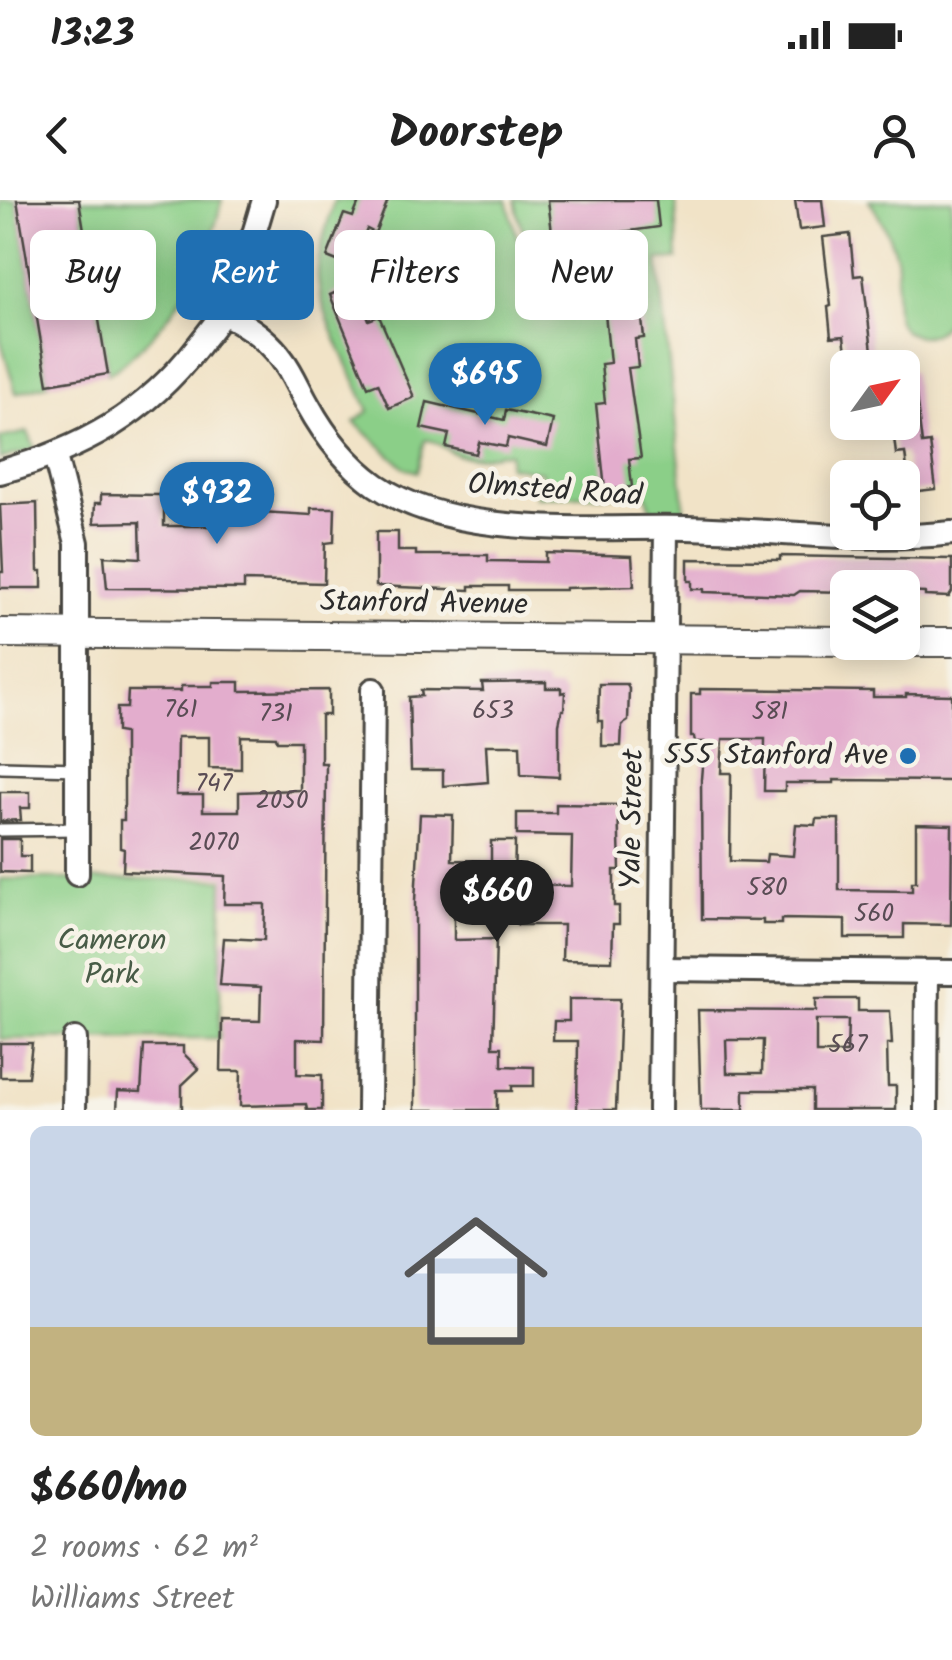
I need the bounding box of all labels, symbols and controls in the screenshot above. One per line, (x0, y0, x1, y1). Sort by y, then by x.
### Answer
text: 13:23 (50, 5, 135, 65)
text: Doorstep (389, 99, 563, 171)
icon: back (30, 108, 85, 163)
icon: person (867, 108, 922, 163)
chip: Buy (30, 230, 156, 320)
chip: Rent (176, 230, 314, 320)
chip: Filters (334, 230, 495, 320)
chip: New (515, 230, 648, 320)
pin: $695 (426, 343, 544, 428)
text: $695 (451, 350, 519, 401)
north arrow (830, 350, 920, 440)
map controls (830, 350, 920, 660)
button: locate (830, 460, 920, 550)
street label: Olmsted Road (466, 461, 645, 521)
pin: $932 (158, 462, 276, 547)
text: $932 (181, 469, 253, 520)
button: layers (830, 570, 920, 660)
street label: Stanford Avenue (320, 578, 528, 630)
house number: 761 (164, 690, 198, 730)
house number: 653 (472, 691, 514, 731)
house number: 581 (752, 692, 788, 732)
house number: 731 (259, 694, 293, 734)
place label: 555 Stanford Ave (664, 732, 888, 780)
marker: 555 Stanford Ave (897, 745, 919, 767)
street label: Yale Street (608, 748, 658, 890)
house number: 747 (196, 764, 234, 804)
house number: 2050 (256, 781, 308, 821)
house number: 2070 (188, 823, 240, 863)
pin: $660 (438, 860, 556, 945)
text: $660 (462, 867, 532, 918)
house number: 580 (747, 868, 787, 908)
house number: 560 (854, 894, 894, 934)
park label: Cameron Park (58, 917, 166, 999)
house number: 567 (829, 1025, 869, 1065)
icon: home (386, 1191, 566, 1371)
text: $660/mo (30, 1456, 187, 1523)
text: 2 rooms · 62 m² (30, 1523, 258, 1574)
text: Williams Street (30, 1574, 234, 1625)

